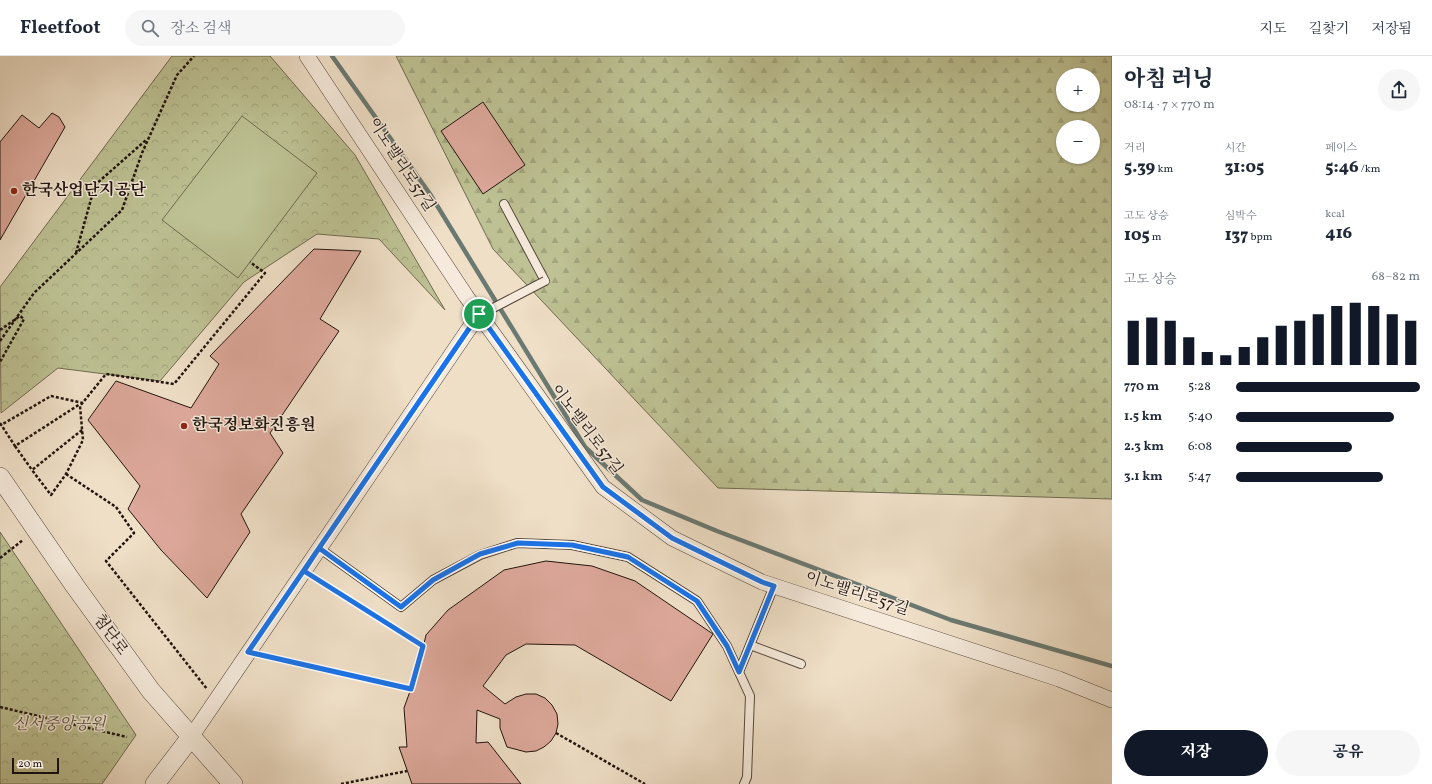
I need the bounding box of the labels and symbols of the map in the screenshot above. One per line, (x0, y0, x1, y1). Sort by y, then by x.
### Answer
street label: 이노밸리로57길 (362, 114, 440, 216)
place label: 한국산업단지공단 (22, 180, 146, 202)
marker: 한국산업단지공단 (9, 186, 19, 196)
pin (462, 297, 496, 331)
street label: 이노밸리로57길 (545, 380, 627, 480)
place label: 한국정보화진흥원 (192, 415, 316, 437)
marker: 한국정보화진흥원 (179, 421, 189, 431)
street label: 이노밸리로57길 (802, 567, 912, 621)
street label: 첨단로 (87, 610, 133, 661)
park label: 신서중앙공원 (13, 714, 107, 736)
scale bar (12, 756, 59, 775)

